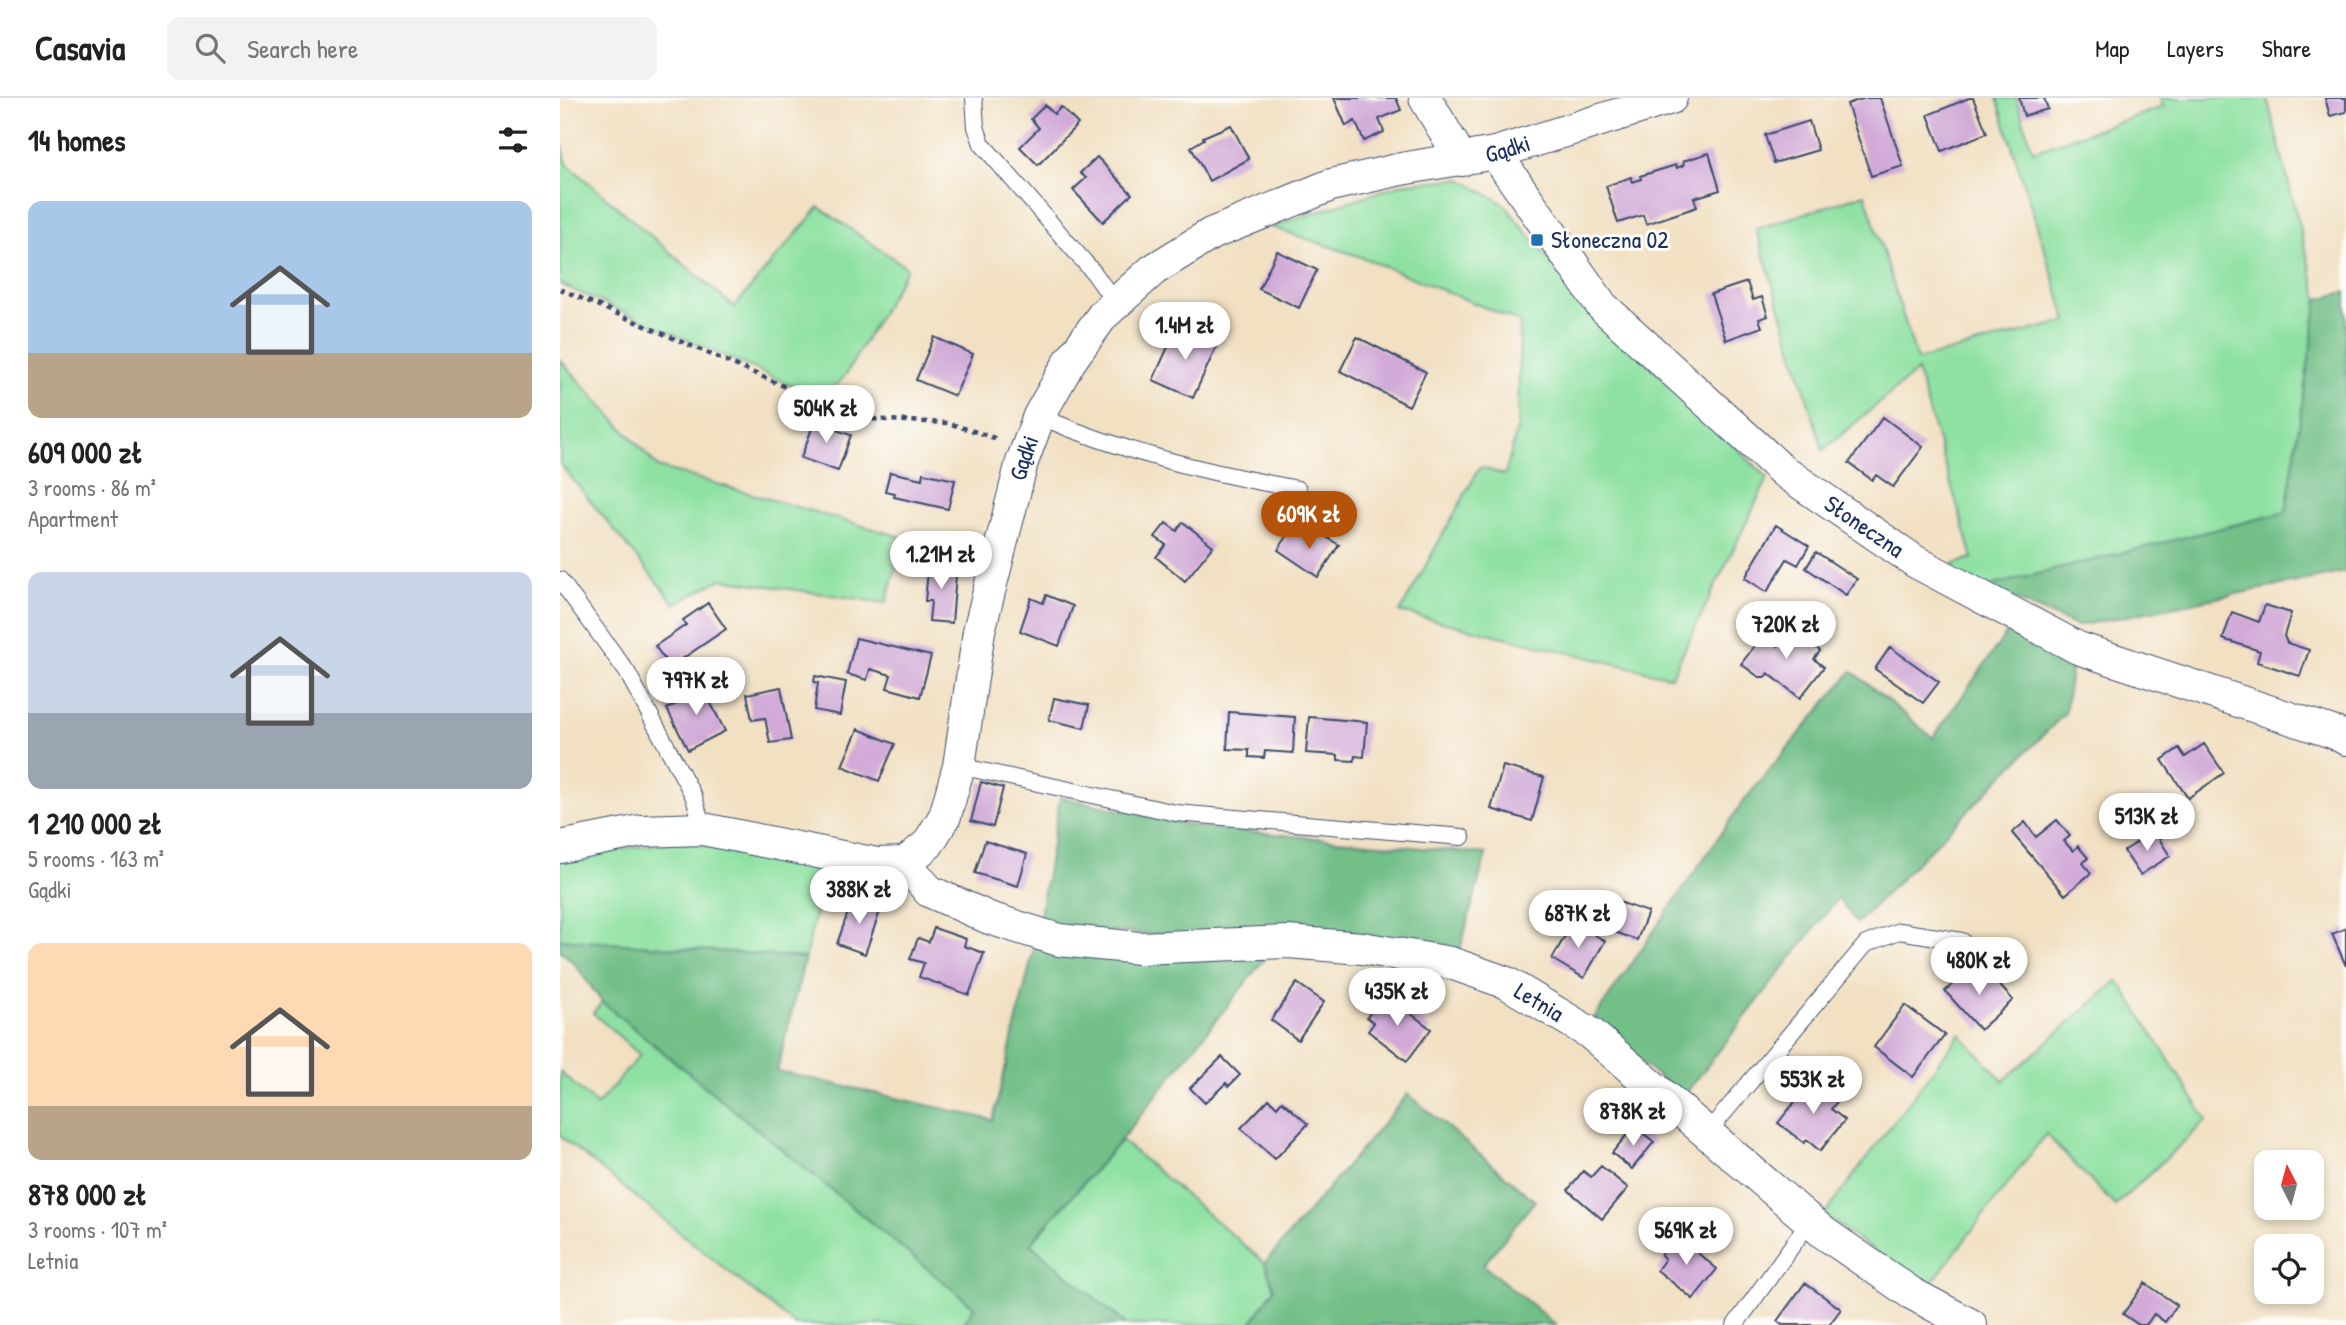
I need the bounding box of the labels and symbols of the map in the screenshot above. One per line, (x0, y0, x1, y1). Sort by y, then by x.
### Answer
street label: Gądki (1483, 126, 1534, 169)
place label: Słoneczna 02 (1551, 223, 1669, 255)
marker: Słoneczna 02 (1529, 232, 1545, 248)
pin: 1.4M zł (1120, 302, 1250, 362)
pin: 504K zł (761, 386, 891, 445)
street label: Gądki (1001, 430, 1046, 483)
street label: Słoneczna (1819, 487, 1911, 564)
pin: 609K zł (1244, 491, 1374, 551)
pin: 1.21M zł (869, 532, 1013, 591)
pin: 720K zł (1721, 602, 1851, 661)
pin: 797K zł (631, 658, 761, 717)
pin: 513K zł (2082, 794, 2212, 853)
pin: 388K zł (794, 866, 924, 926)
pin: 687K zł (1513, 890, 1643, 950)
pin: 480K zł (1914, 937, 2044, 997)
pin: 435K zł (1332, 968, 1462, 1028)
street label: Letnia (1509, 974, 1570, 1029)
pin: 553K zł (1748, 1056, 1878, 1116)
pin: 878K zł (1568, 1088, 1698, 1148)
north arrow (2254, 1150, 2324, 1220)
pin: 569K zł (1621, 1208, 1751, 1267)

